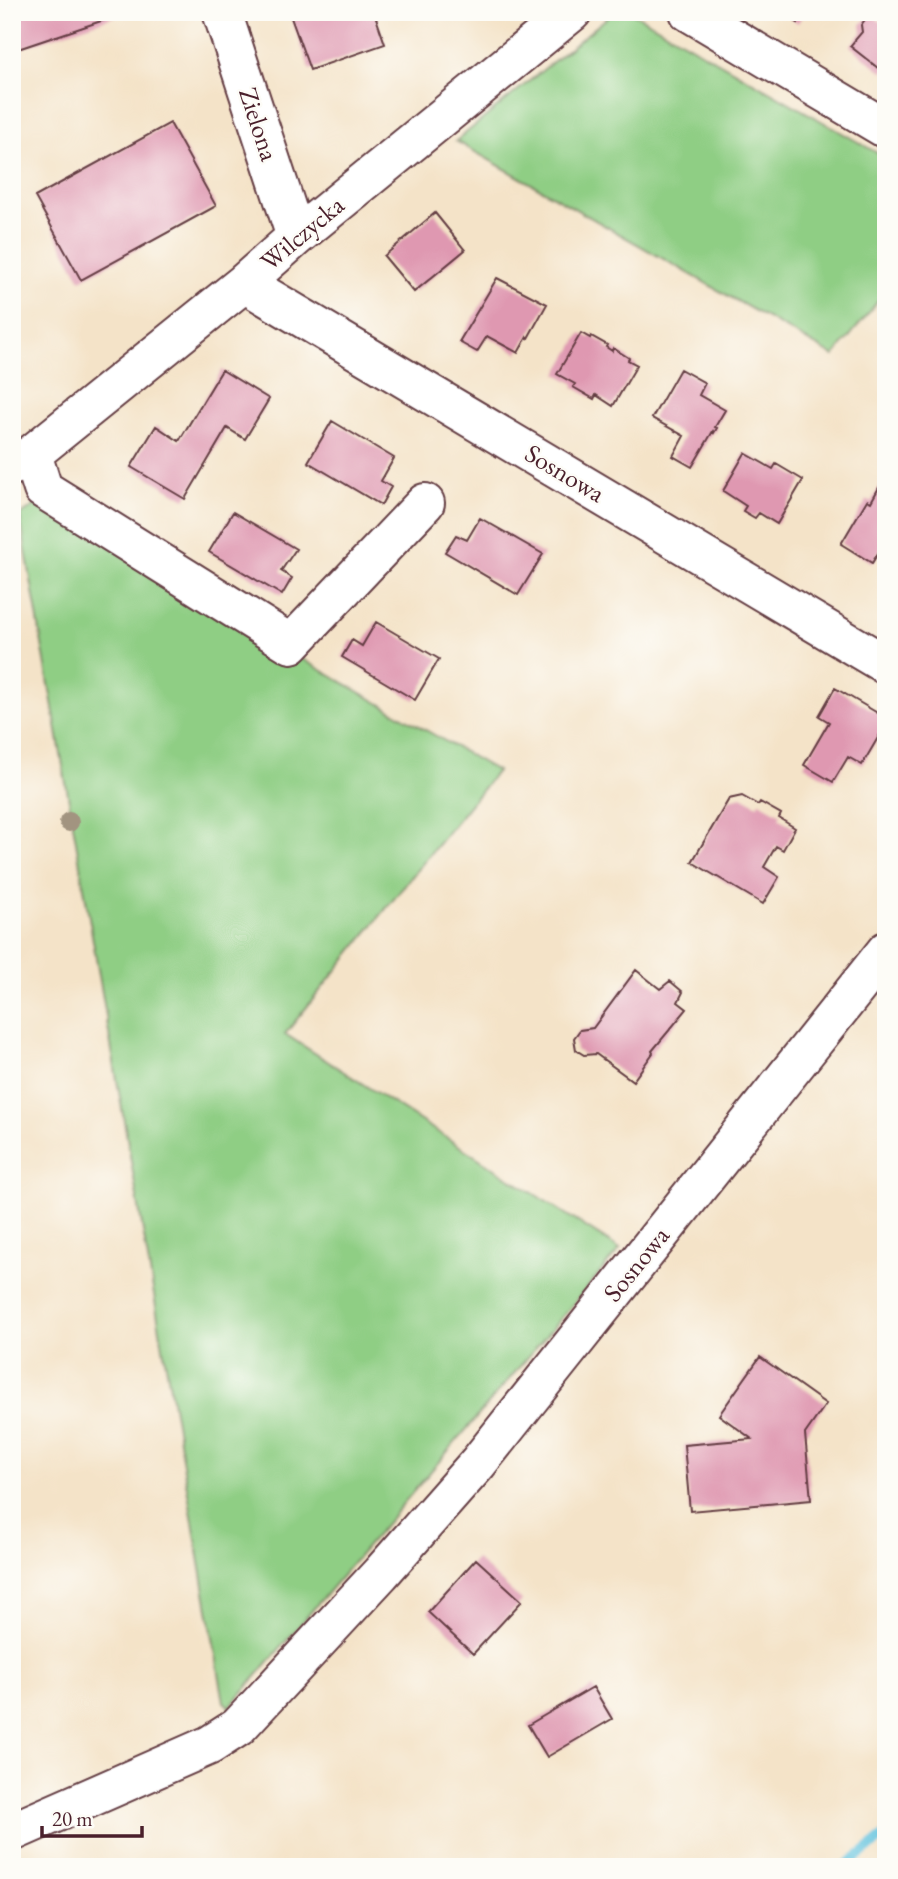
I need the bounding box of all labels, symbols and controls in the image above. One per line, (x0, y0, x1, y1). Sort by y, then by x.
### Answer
street label: Zielona (231, 83, 287, 166)
street label: Wilczycka (253, 188, 352, 278)
street label: Sosnowa (519, 436, 612, 510)
street label: Sosnowa (595, 1219, 677, 1309)
scale bar (42, 1795, 142, 1839)
text: 20 m (52, 1805, 93, 1832)

